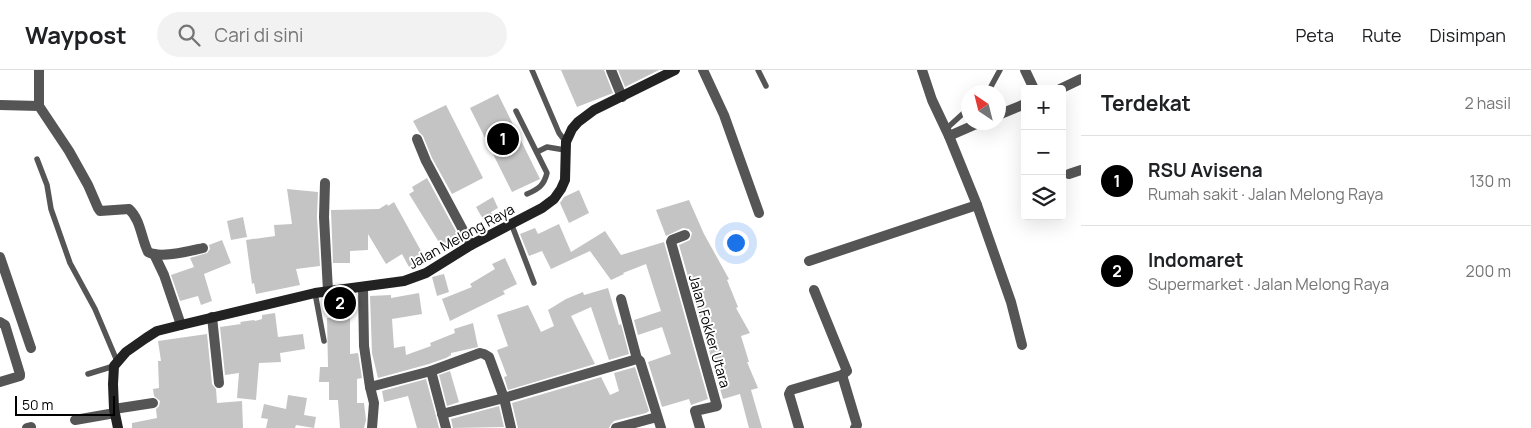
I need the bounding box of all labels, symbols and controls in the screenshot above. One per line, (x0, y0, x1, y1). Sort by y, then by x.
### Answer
search box (157, 12, 507, 57)
text: Waypost (25, 18, 127, 51)
icon: search (175, 21, 203, 49)
text: Cari di sini (215, 22, 303, 48)
text: Peta (1295, 23, 1334, 47)
text: Rute (1362, 23, 1401, 47)
text: Disimpan (1429, 23, 1506, 47)
north arrow (961, 85, 1006, 130)
map controls (1021, 85, 1066, 220)
button: + (1021, 85, 1066, 130)
text: Terdekat (1101, 89, 1191, 117)
text: 2 hasil (1464, 92, 1511, 114)
pin: 1 (487, 120, 519, 158)
button: − (1021, 130, 1066, 175)
text: RSU Avisena (1148, 157, 1263, 183)
text: 1 (1113, 170, 1121, 192)
text: 130 m (1469, 170, 1511, 192)
button: layers (1021, 175, 1066, 220)
text: Rumah sakit · Jalan Melong Raya (1148, 183, 1383, 205)
street label: Jalan Melong Raya (405, 199, 517, 273)
your location (723, 230, 749, 256)
text: Indomaret (1148, 247, 1244, 273)
text: 2 (1112, 260, 1122, 282)
text: 200 m (1466, 260, 1511, 282)
street label: Jalan Fokker Utara (685, 272, 735, 390)
text: Supermarket · Jalan Melong Raya (1148, 273, 1389, 295)
pin: 2 (324, 284, 356, 322)
scale bar (15, 393, 115, 416)
text: 50 m (22, 395, 53, 414)

